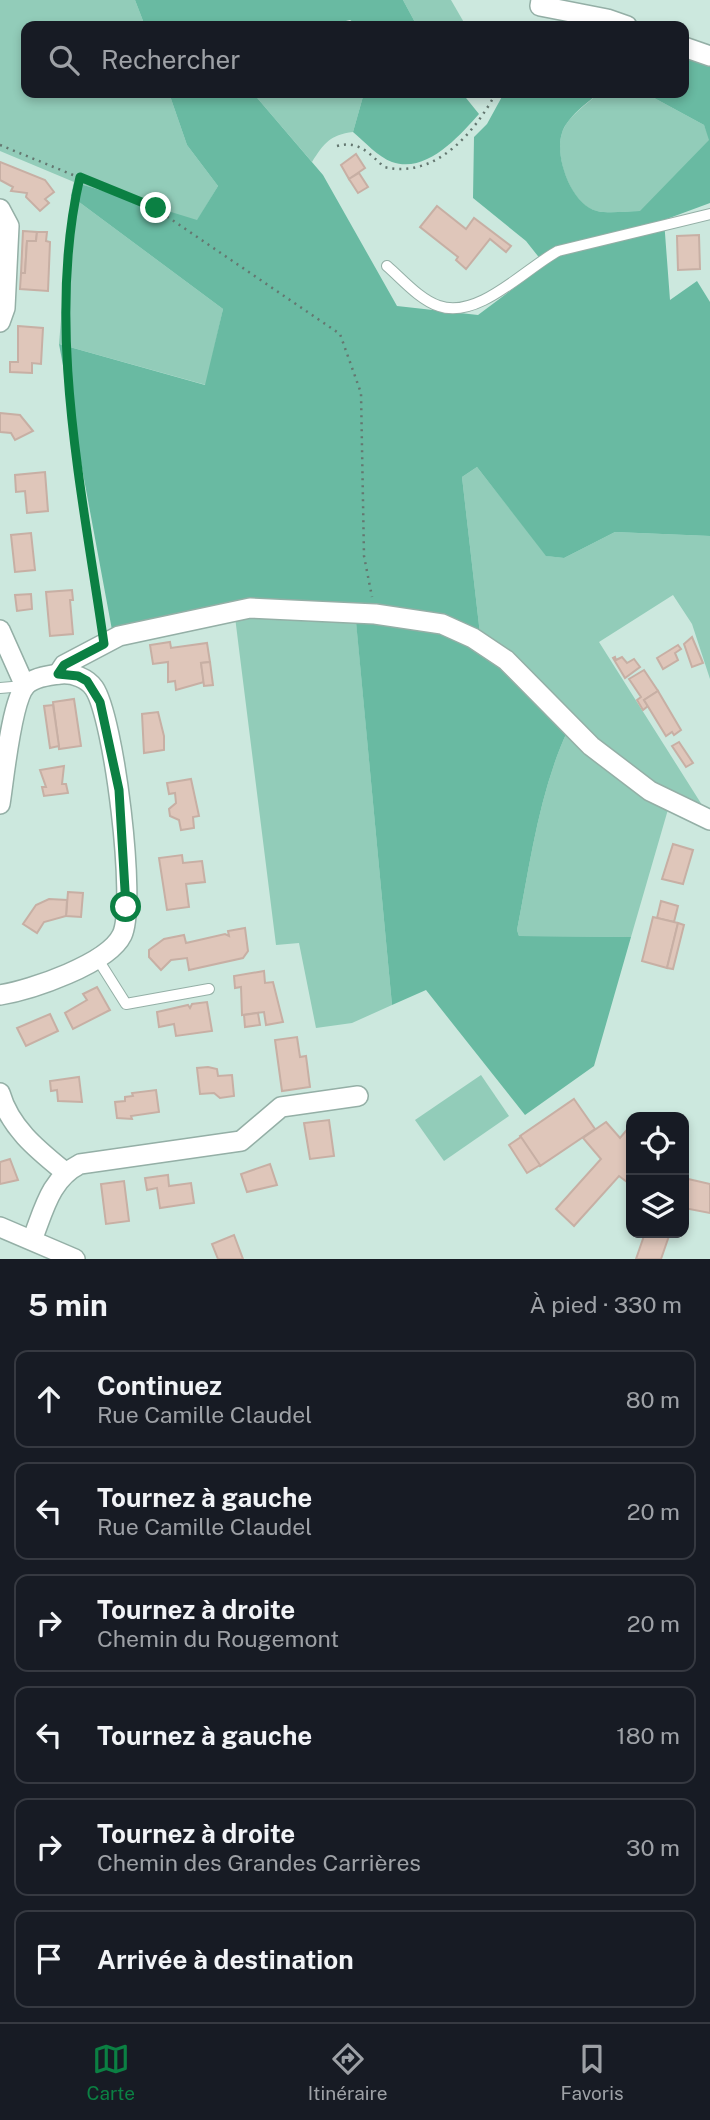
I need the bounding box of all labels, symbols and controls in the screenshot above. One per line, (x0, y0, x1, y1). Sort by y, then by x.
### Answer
search box (21, 21, 689, 98)
icon: search (45, 41, 83, 79)
text: Rechercher (101, 44, 240, 75)
route end (140, 192, 171, 223)
route start (110, 891, 141, 922)
map controls (626, 1112, 689, 1238)
button: locate (626, 1112, 689, 1175)
button: layers (626, 1175, 689, 1238)
text: 5 min (28, 1287, 108, 1323)
text: À pied · 330 m (529, 1291, 682, 1318)
text: Continuez (97, 1370, 222, 1401)
icon: ahead (30, 1380, 68, 1418)
text: 80 m (626, 1386, 680, 1413)
text: Rue Camille Claudel (97, 1401, 312, 1428)
text: Tournez à gauche (97, 1482, 312, 1513)
icon: left (30, 1492, 68, 1530)
text: 20 m (627, 1498, 680, 1525)
text: Rue Camille Claudel (97, 1513, 312, 1540)
text: Tournez à droite (97, 1594, 295, 1625)
icon: right (30, 1604, 68, 1642)
text: 20 m (627, 1610, 680, 1637)
text: Chemin du Rougemont (97, 1625, 339, 1652)
icon: left (30, 1716, 68, 1754)
text: Tournez à gauche (97, 1720, 312, 1751)
text: 180 m (616, 1722, 680, 1749)
text: Tournez à droite (97, 1818, 295, 1849)
icon: right (30, 1828, 68, 1866)
text: 30 m (626, 1834, 680, 1861)
text: Chemin des Grandes Carrières (97, 1849, 421, 1876)
icon: arrive (30, 1940, 68, 1978)
text: Arrivée à destination (97, 1944, 354, 1975)
tab: Carte (86, 2040, 135, 2104)
tab: Itinéraire (308, 2040, 388, 2104)
tab: Favoris (560, 2040, 624, 2104)

